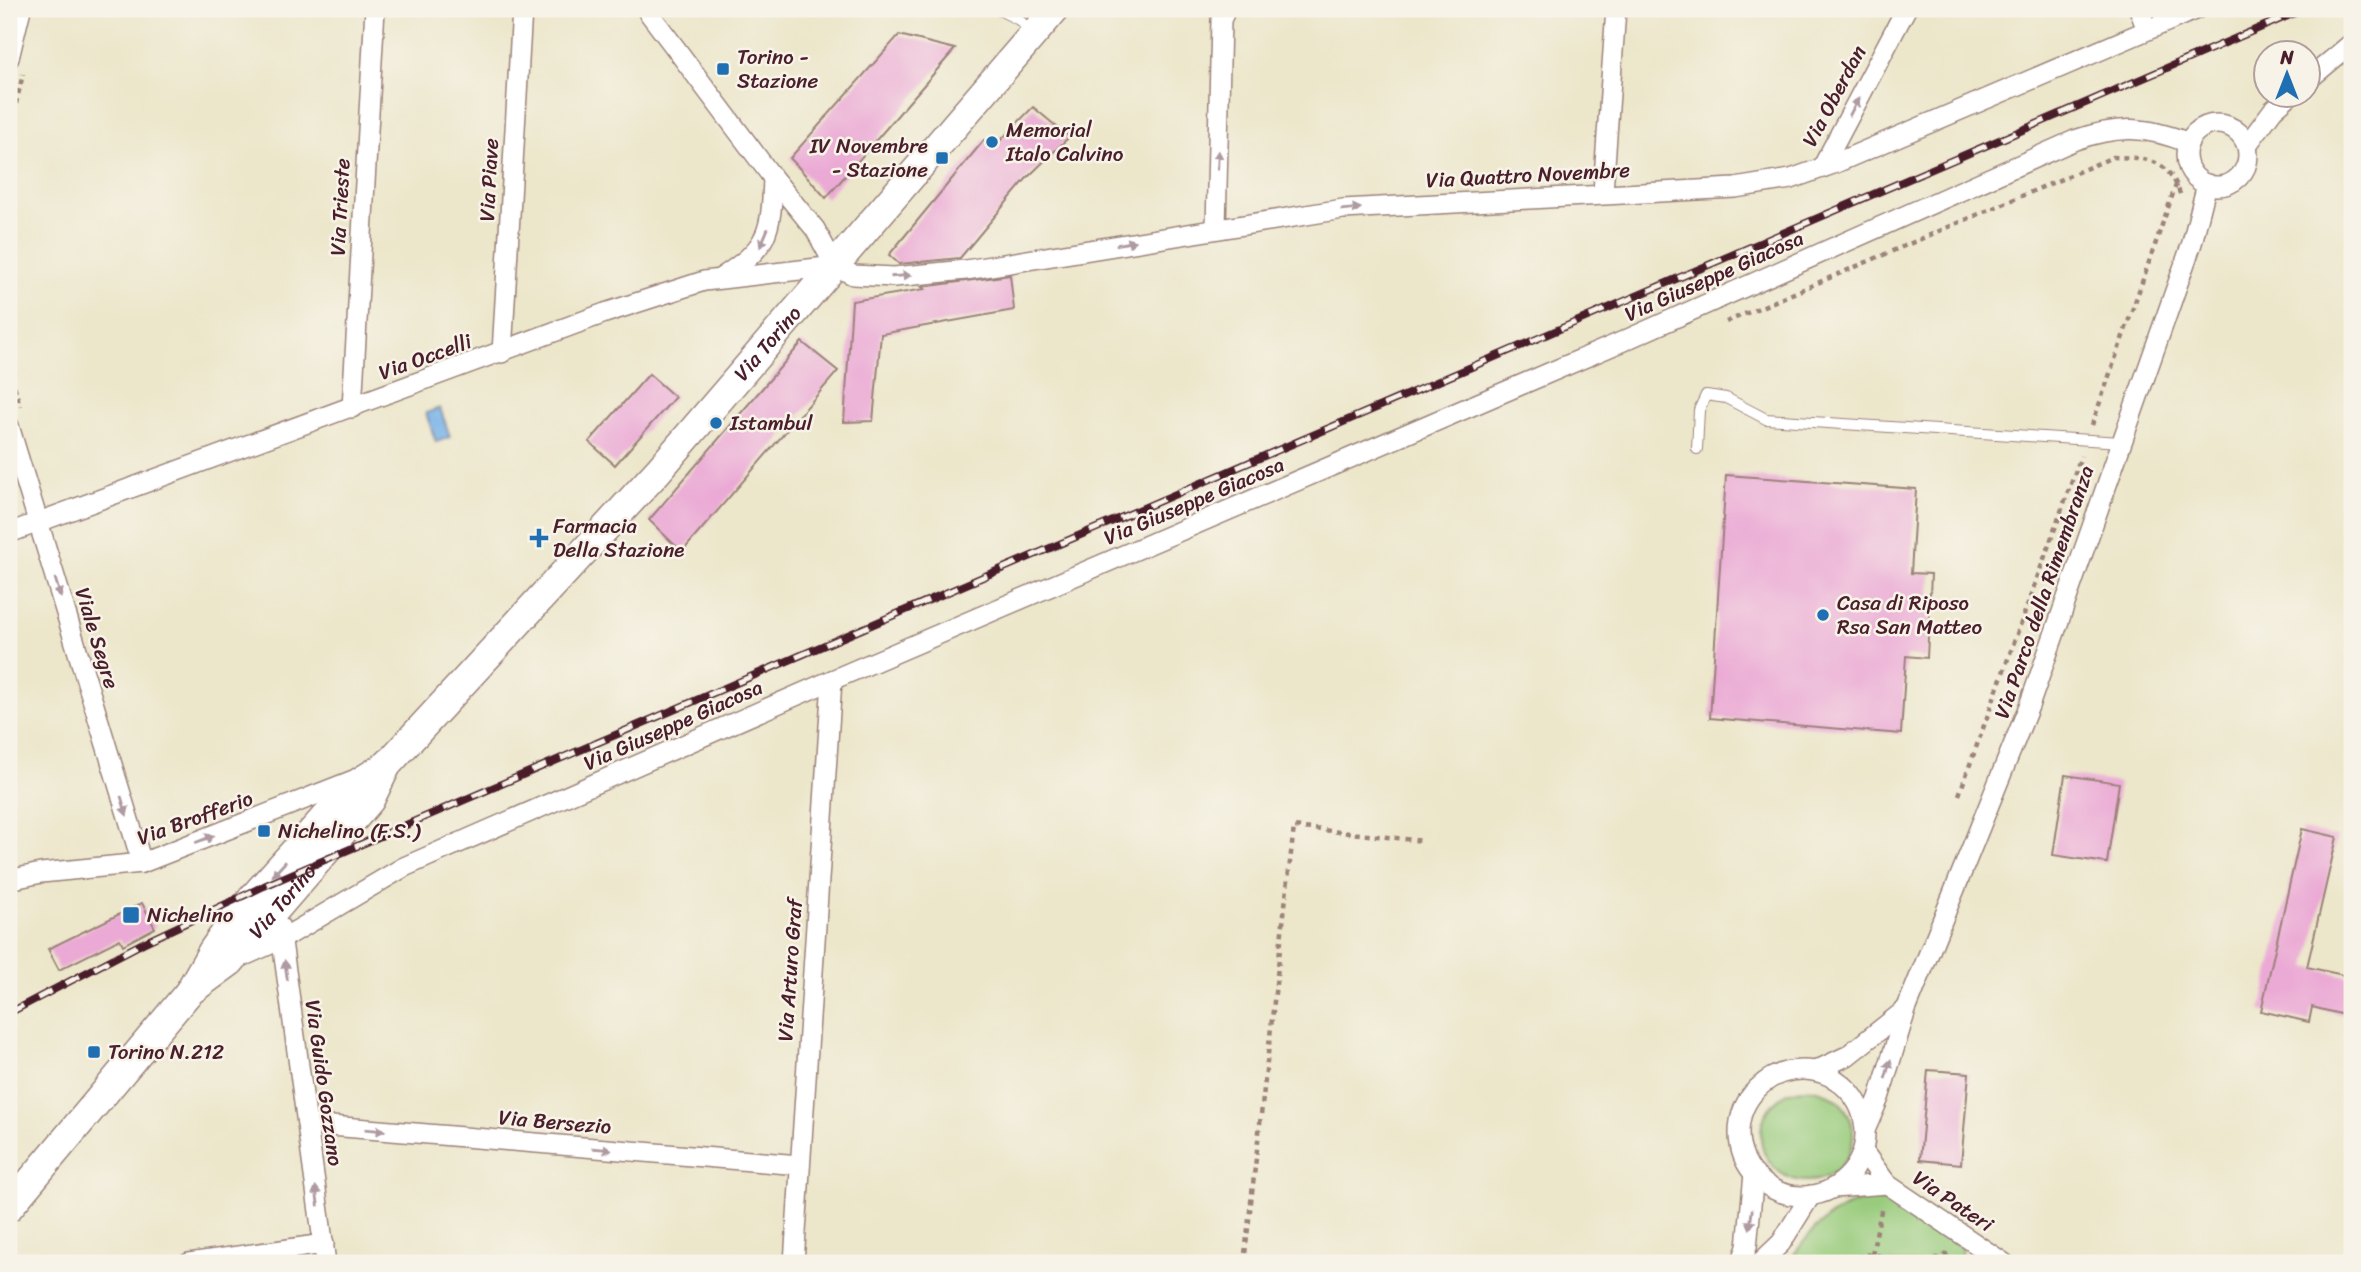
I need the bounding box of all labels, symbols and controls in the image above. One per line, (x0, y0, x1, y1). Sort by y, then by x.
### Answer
place label: Torino - Stazione (737, 38, 818, 100)
street label: Via Oberdan (1791, 38, 1877, 154)
north arrow (2252, 38, 2322, 108)
text: N (2279, 41, 2294, 74)
marker: Torino - Stazione (715, 61, 731, 77)
one-way arrow (1848, 97, 1859, 117)
place label: Memorial Italo Calvino (1005, 111, 1124, 173)
place label: IV Novembre - Stazione (809, 127, 928, 189)
marker: Memorial Italo Calvino (984, 134, 1000, 150)
street label: Via Piave (468, 137, 510, 223)
one-way arrow (1212, 149, 1223, 171)
marker: IV Novembre - Stazione (934, 150, 950, 166)
street label: Via Quattro Novembre (1425, 151, 1631, 199)
street label: Via Trieste (318, 157, 362, 257)
one-way arrow (1340, 203, 1362, 214)
street label: Via Giuseppe Giacosa (1618, 219, 1810, 333)
one-way arrow (758, 227, 769, 248)
one-way arrow (1115, 237, 1137, 248)
one-way arrow (890, 270, 912, 281)
street label: Via Torino (724, 296, 812, 390)
street label: Via Occelli (373, 322, 478, 391)
place label: Istambul (729, 404, 814, 442)
marker: Istambul (708, 415, 724, 431)
street label: Via Giuseppe Giacosa (1098, 446, 1291, 556)
street label: Via Parco della Rimembranza (1983, 460, 2105, 724)
place label: Farmacia Della Stazione (553, 507, 684, 569)
marker: Farmacia Della Stazione (531, 530, 547, 546)
one-way arrow (54, 578, 64, 599)
street label: Viale Segre (64, 583, 130, 694)
place label: Casa di Riposo Rsa San Matteo (1837, 584, 1983, 646)
marker: Casa di Riposo Rsa San Matteo (1815, 607, 1831, 623)
street label: Via Giuseppe Giacosa (577, 668, 769, 782)
street label: Via Brofferio (132, 779, 258, 857)
one-way arrow (120, 796, 130, 817)
place label: Nichelino (F.S.) (278, 812, 422, 850)
marker: Nichelino (F.S.) (256, 823, 272, 839)
one-way arrow (195, 833, 216, 844)
street label: Via Torino (239, 854, 327, 948)
one-way arrow (271, 860, 287, 878)
street label: Via Arturo Graf (766, 894, 814, 1043)
place label: Nichelino (147, 896, 234, 934)
marker: Nichelino (121, 905, 141, 925)
one-way arrow (280, 959, 291, 981)
street label: Via Guido Gozzano (294, 997, 355, 1169)
place label: Torino N.212 (108, 1033, 224, 1071)
marker: Torino N.212 (86, 1044, 102, 1060)
one-way arrow (1883, 1059, 1893, 1080)
street label: Via Bersezio (497, 1098, 613, 1146)
one-way arrow (364, 1125, 386, 1136)
one-way arrow (591, 1144, 613, 1155)
street label: Via Pateri (1904, 1160, 2003, 1243)
one-way arrow (311, 1185, 322, 1207)
one-way arrow (1745, 1208, 1756, 1230)

